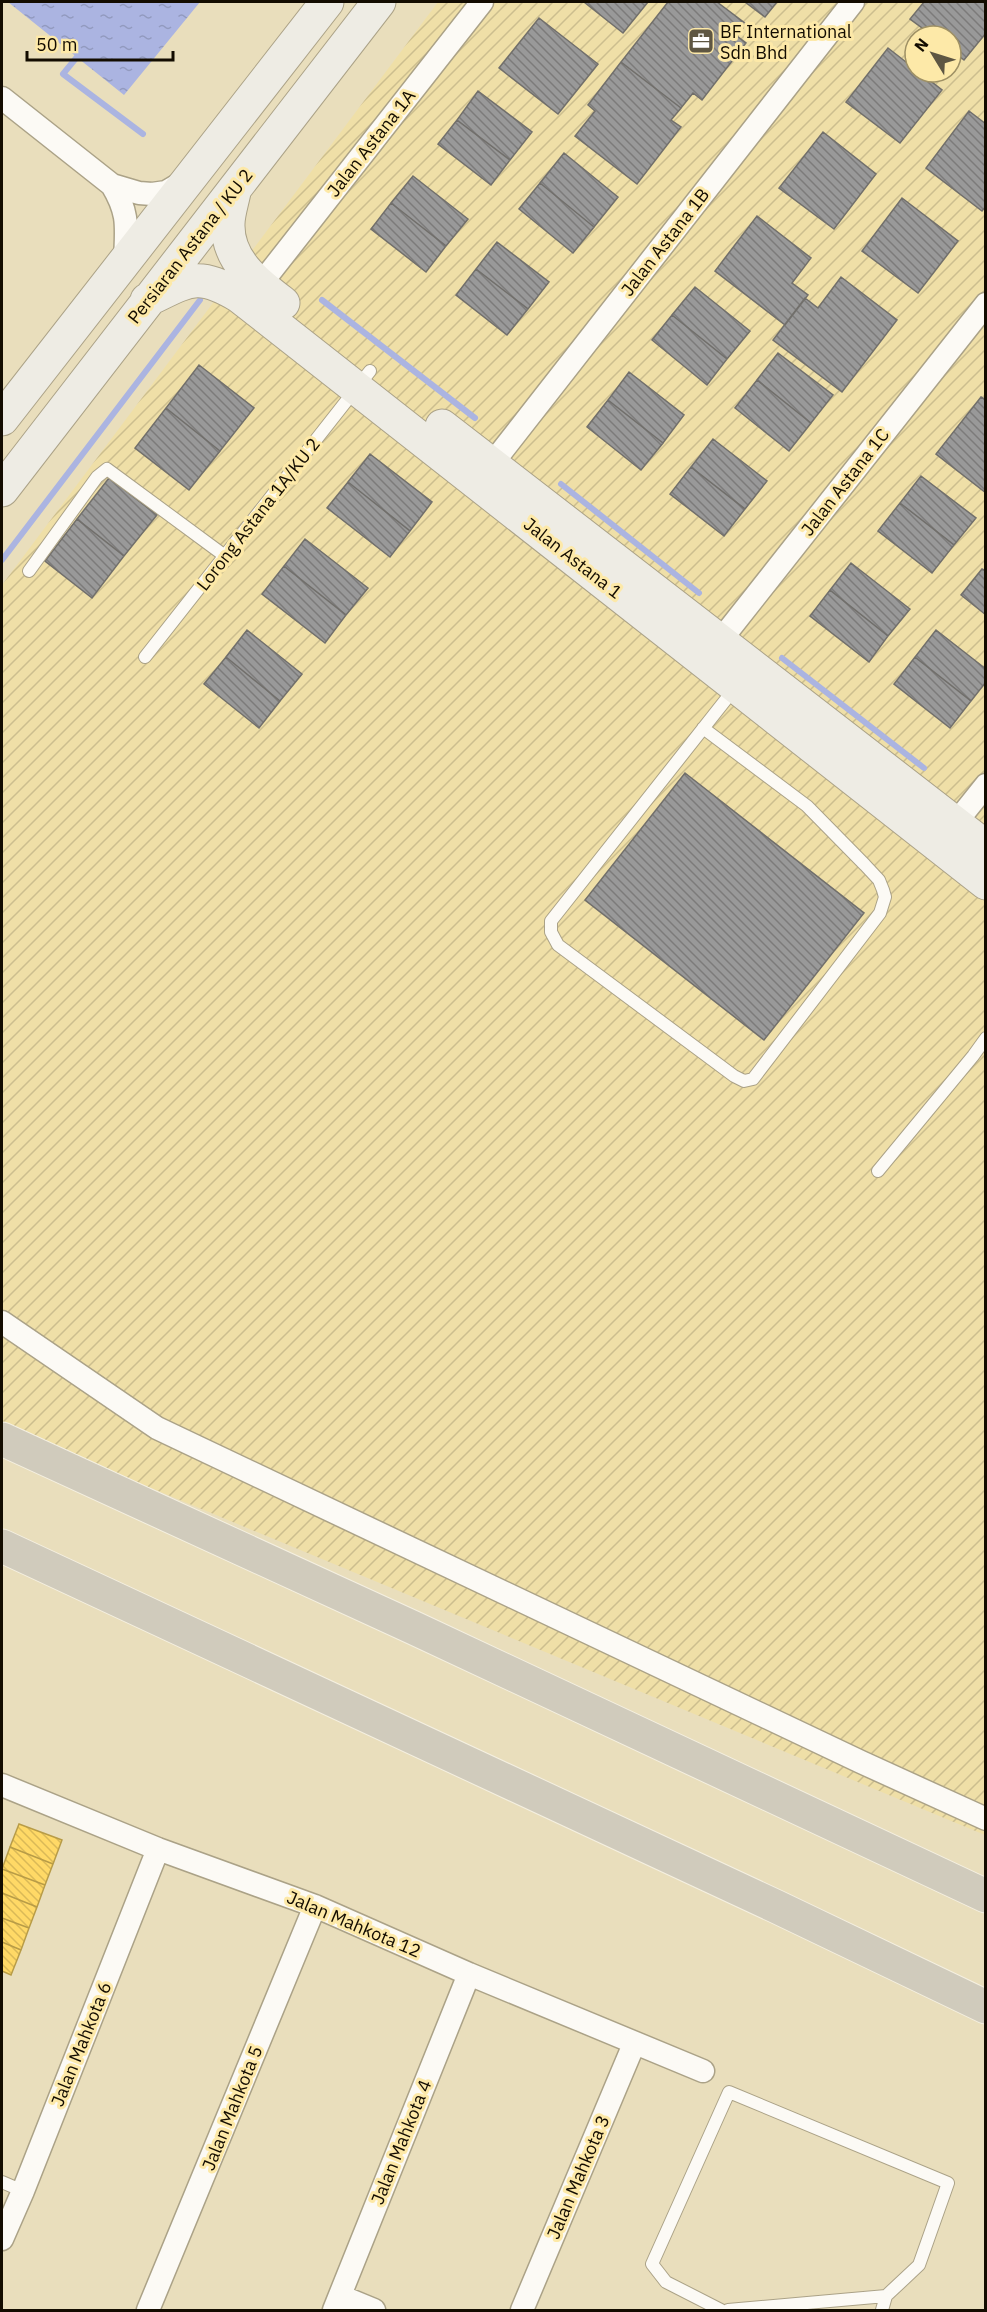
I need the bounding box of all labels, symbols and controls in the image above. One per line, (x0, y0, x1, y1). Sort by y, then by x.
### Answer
place label: BF International Sdn Bhd (720, 20, 852, 64)
scale bar (27, 24, 172, 62)
north arrow (903, 24, 963, 84)
office icon: BF International Sdn Bhd (686, 26, 716, 56)
text: 50 m (36, 33, 78, 56)
text: N (910, 34, 933, 55)
street label: Jalan Astana 1A (322, 84, 420, 201)
street label: Persiaran Astana / KU 2 (122, 164, 258, 328)
street label: Jalan Astana 1B (616, 183, 714, 301)
street label: Jalan Astana 1C (796, 424, 894, 540)
street label: Lorong Astana 1A/KU 2 (191, 433, 325, 595)
street label: Jalan Astana 1 (519, 512, 627, 604)
street label: Jalan Mahkota 12 (284, 1885, 424, 1963)
street label: Jalan Mahkota 6 (46, 1978, 116, 2110)
street label: Jalan Mahkota 5 (197, 2042, 267, 2174)
street label: Jalan Mahkota 4 (366, 2076, 437, 2208)
street label: Jalan Mahkota 3 (542, 2112, 614, 2242)

